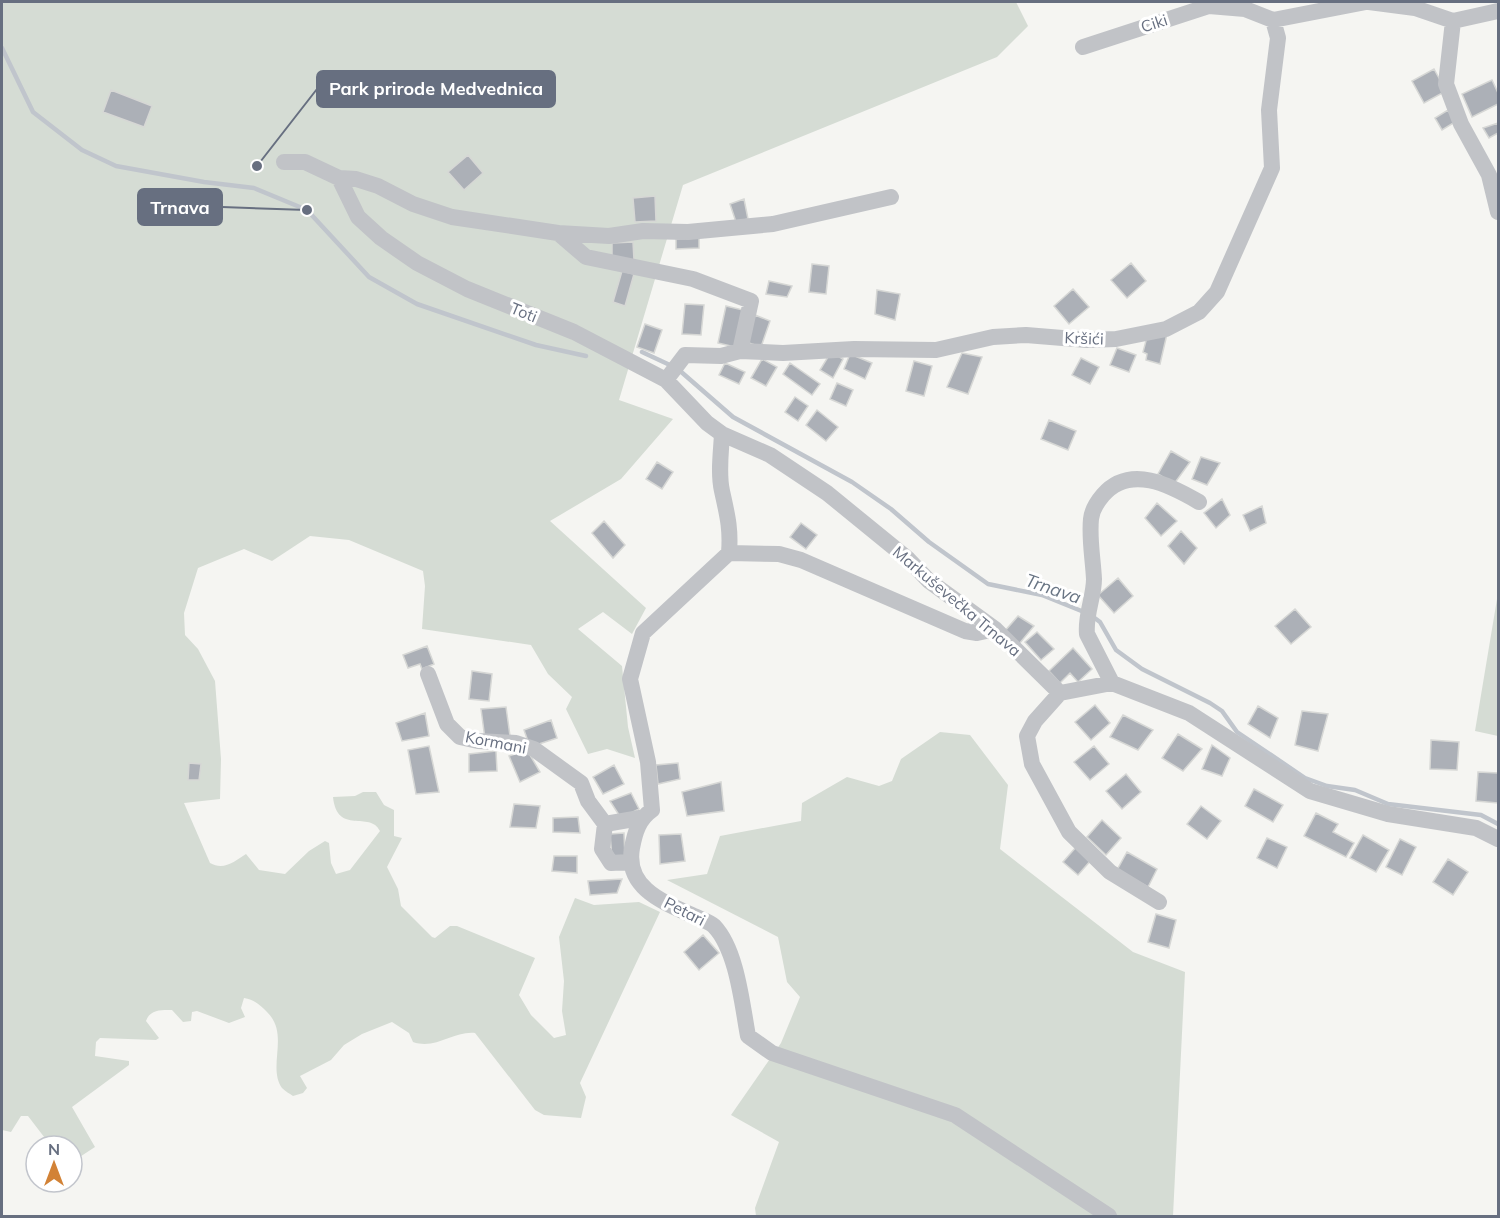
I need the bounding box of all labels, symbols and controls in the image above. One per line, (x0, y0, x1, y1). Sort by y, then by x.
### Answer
street label: Ciki (1138, 9, 1170, 37)
callout: Park prirode Medvednica (317, 71, 555, 107)
text: Park prirode Medvednica (329, 77, 543, 100)
callout: Trnava (138, 189, 222, 225)
text: Trnava (150, 196, 210, 219)
street label: Toti (508, 298, 540, 326)
street label: Kršići (1064, 327, 1104, 349)
street label: Markuševečka Trnava (889, 542, 1025, 660)
water label: Trnava (1022, 568, 1084, 609)
street label: Kormani (464, 726, 528, 758)
street label: Petari (661, 892, 709, 930)
north arrow (24, 1134, 84, 1194)
text: N (48, 1139, 60, 1159)

